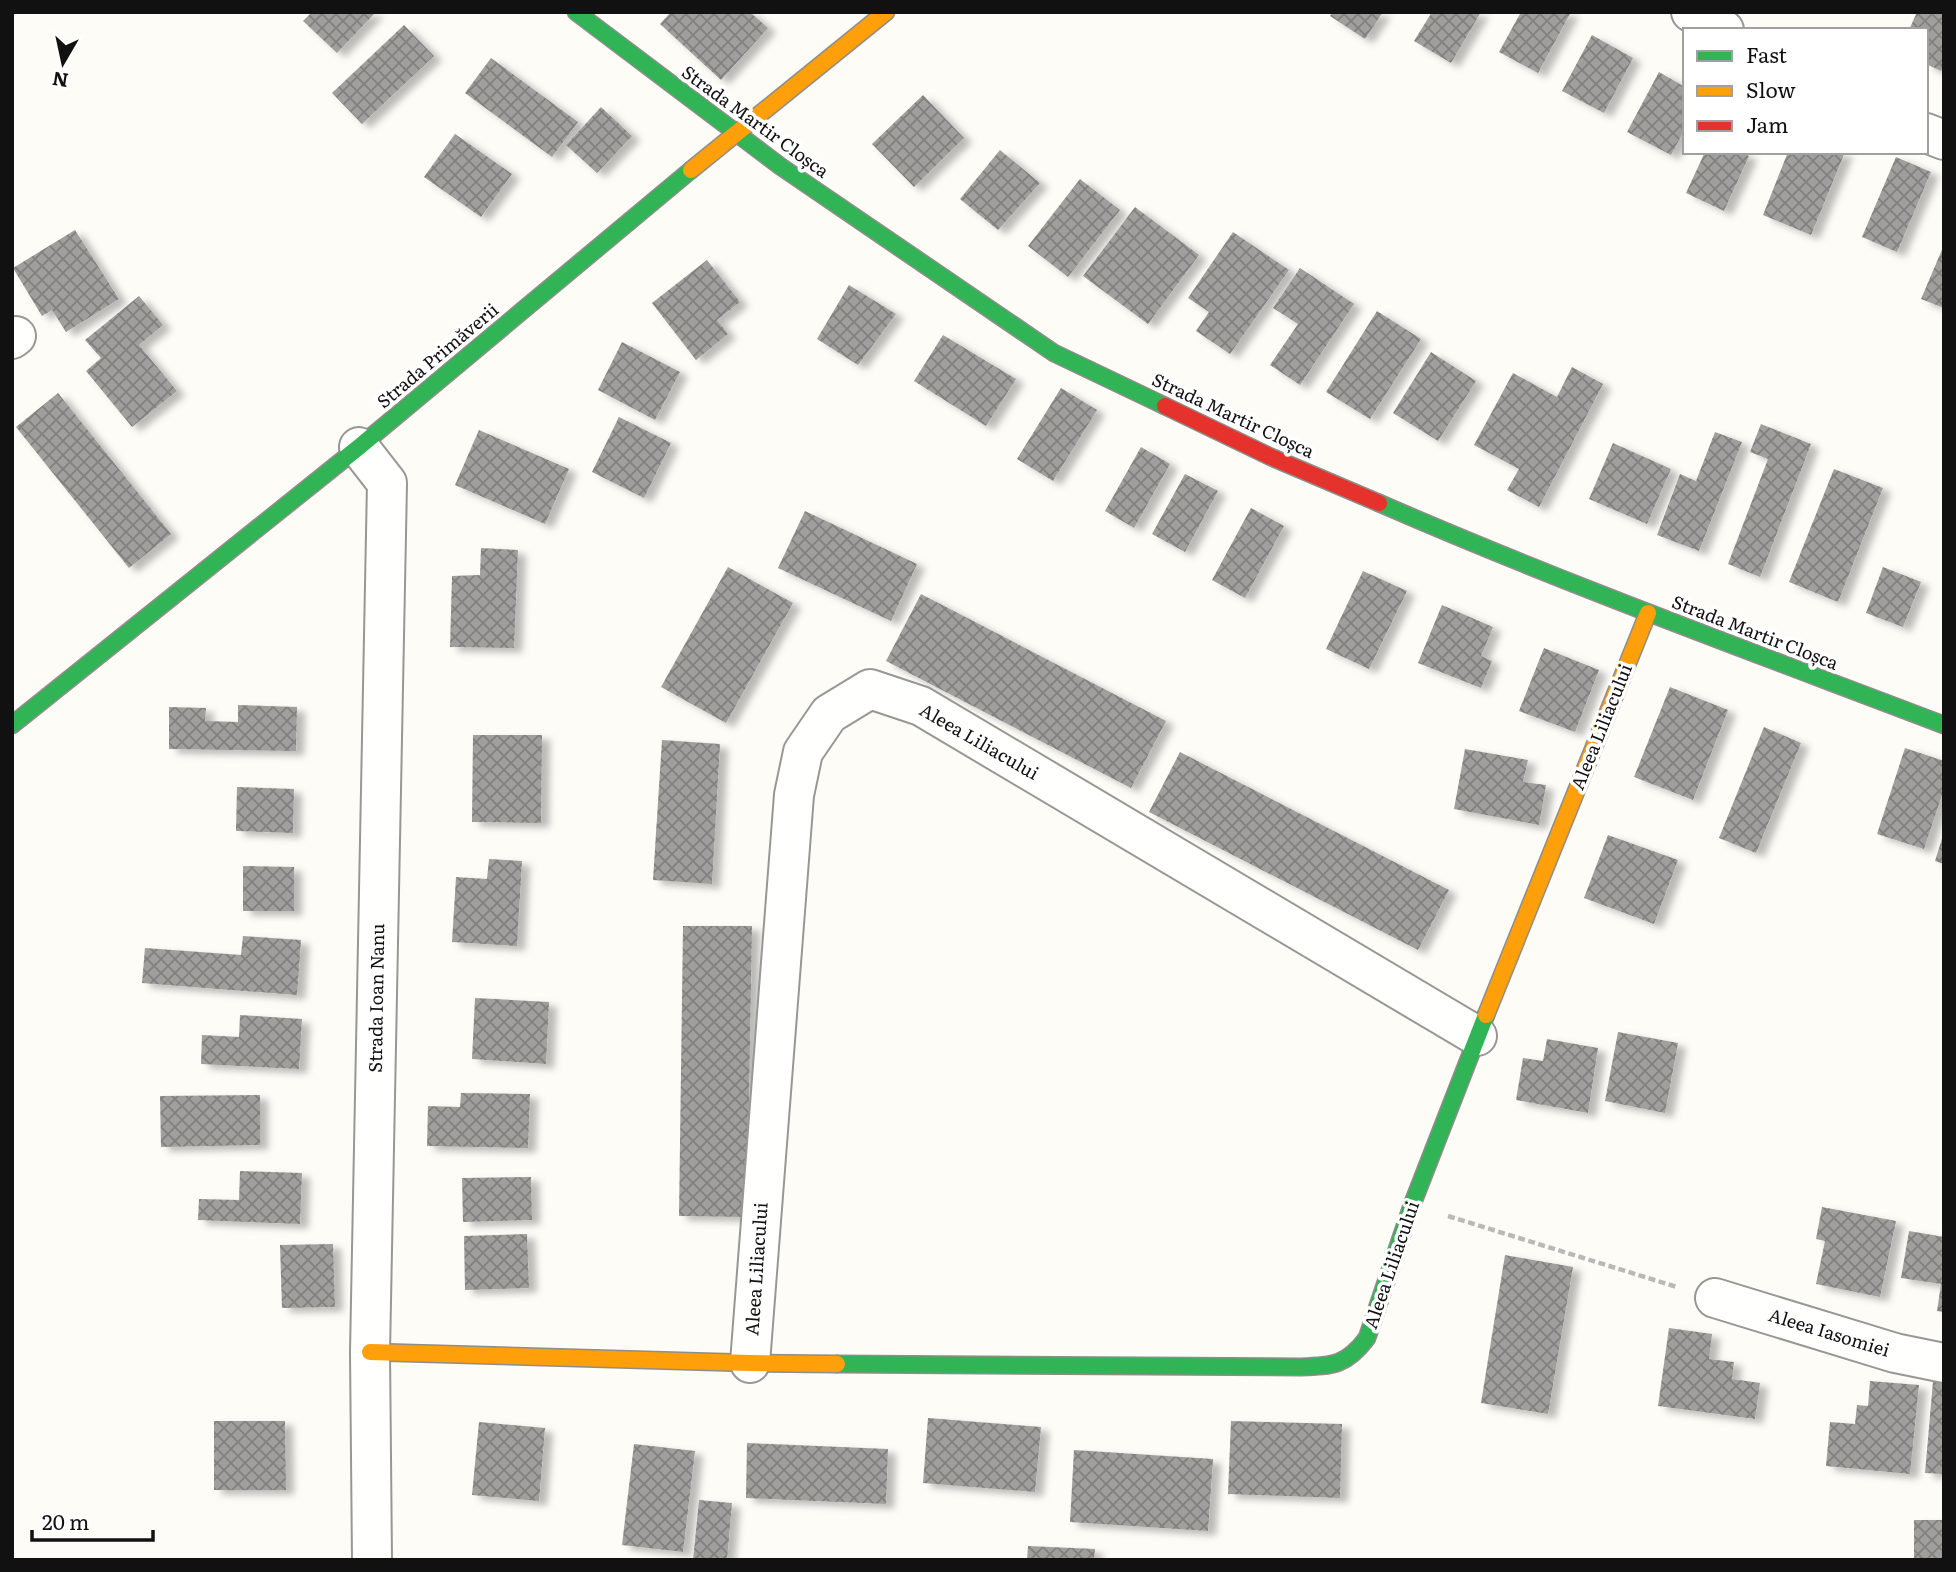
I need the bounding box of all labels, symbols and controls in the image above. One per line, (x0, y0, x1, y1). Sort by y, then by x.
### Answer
north arrow (28, 28, 98, 98)
legend (1683, 28, 1928, 154)
text: Fast (1746, 38, 1787, 69)
street label: Strada Martir Cloșca (677, 58, 835, 184)
text: N (50, 66, 70, 96)
text: Slow (1746, 73, 1796, 104)
text: Jam (1746, 108, 1788, 139)
street label: Strada Primăverii (370, 296, 504, 414)
street label: Strada Martir Cloșca (1148, 365, 1320, 464)
street label: Strada Martir Cloșca (1668, 587, 1843, 676)
street label: Aleea Liliacului (1563, 659, 1638, 793)
street label: Aleea Liliacului (915, 696, 1044, 786)
street label: Strada Ioan Nanu (361, 923, 390, 1073)
street label: Aleea Liliacului (1356, 1197, 1425, 1332)
street label: Aleea Liliacului (737, 1201, 774, 1337)
street label: Aleea Iasomiei (1766, 1300, 1893, 1363)
scale bar (32, 1498, 152, 1542)
text: 20 m (42, 1505, 89, 1536)

